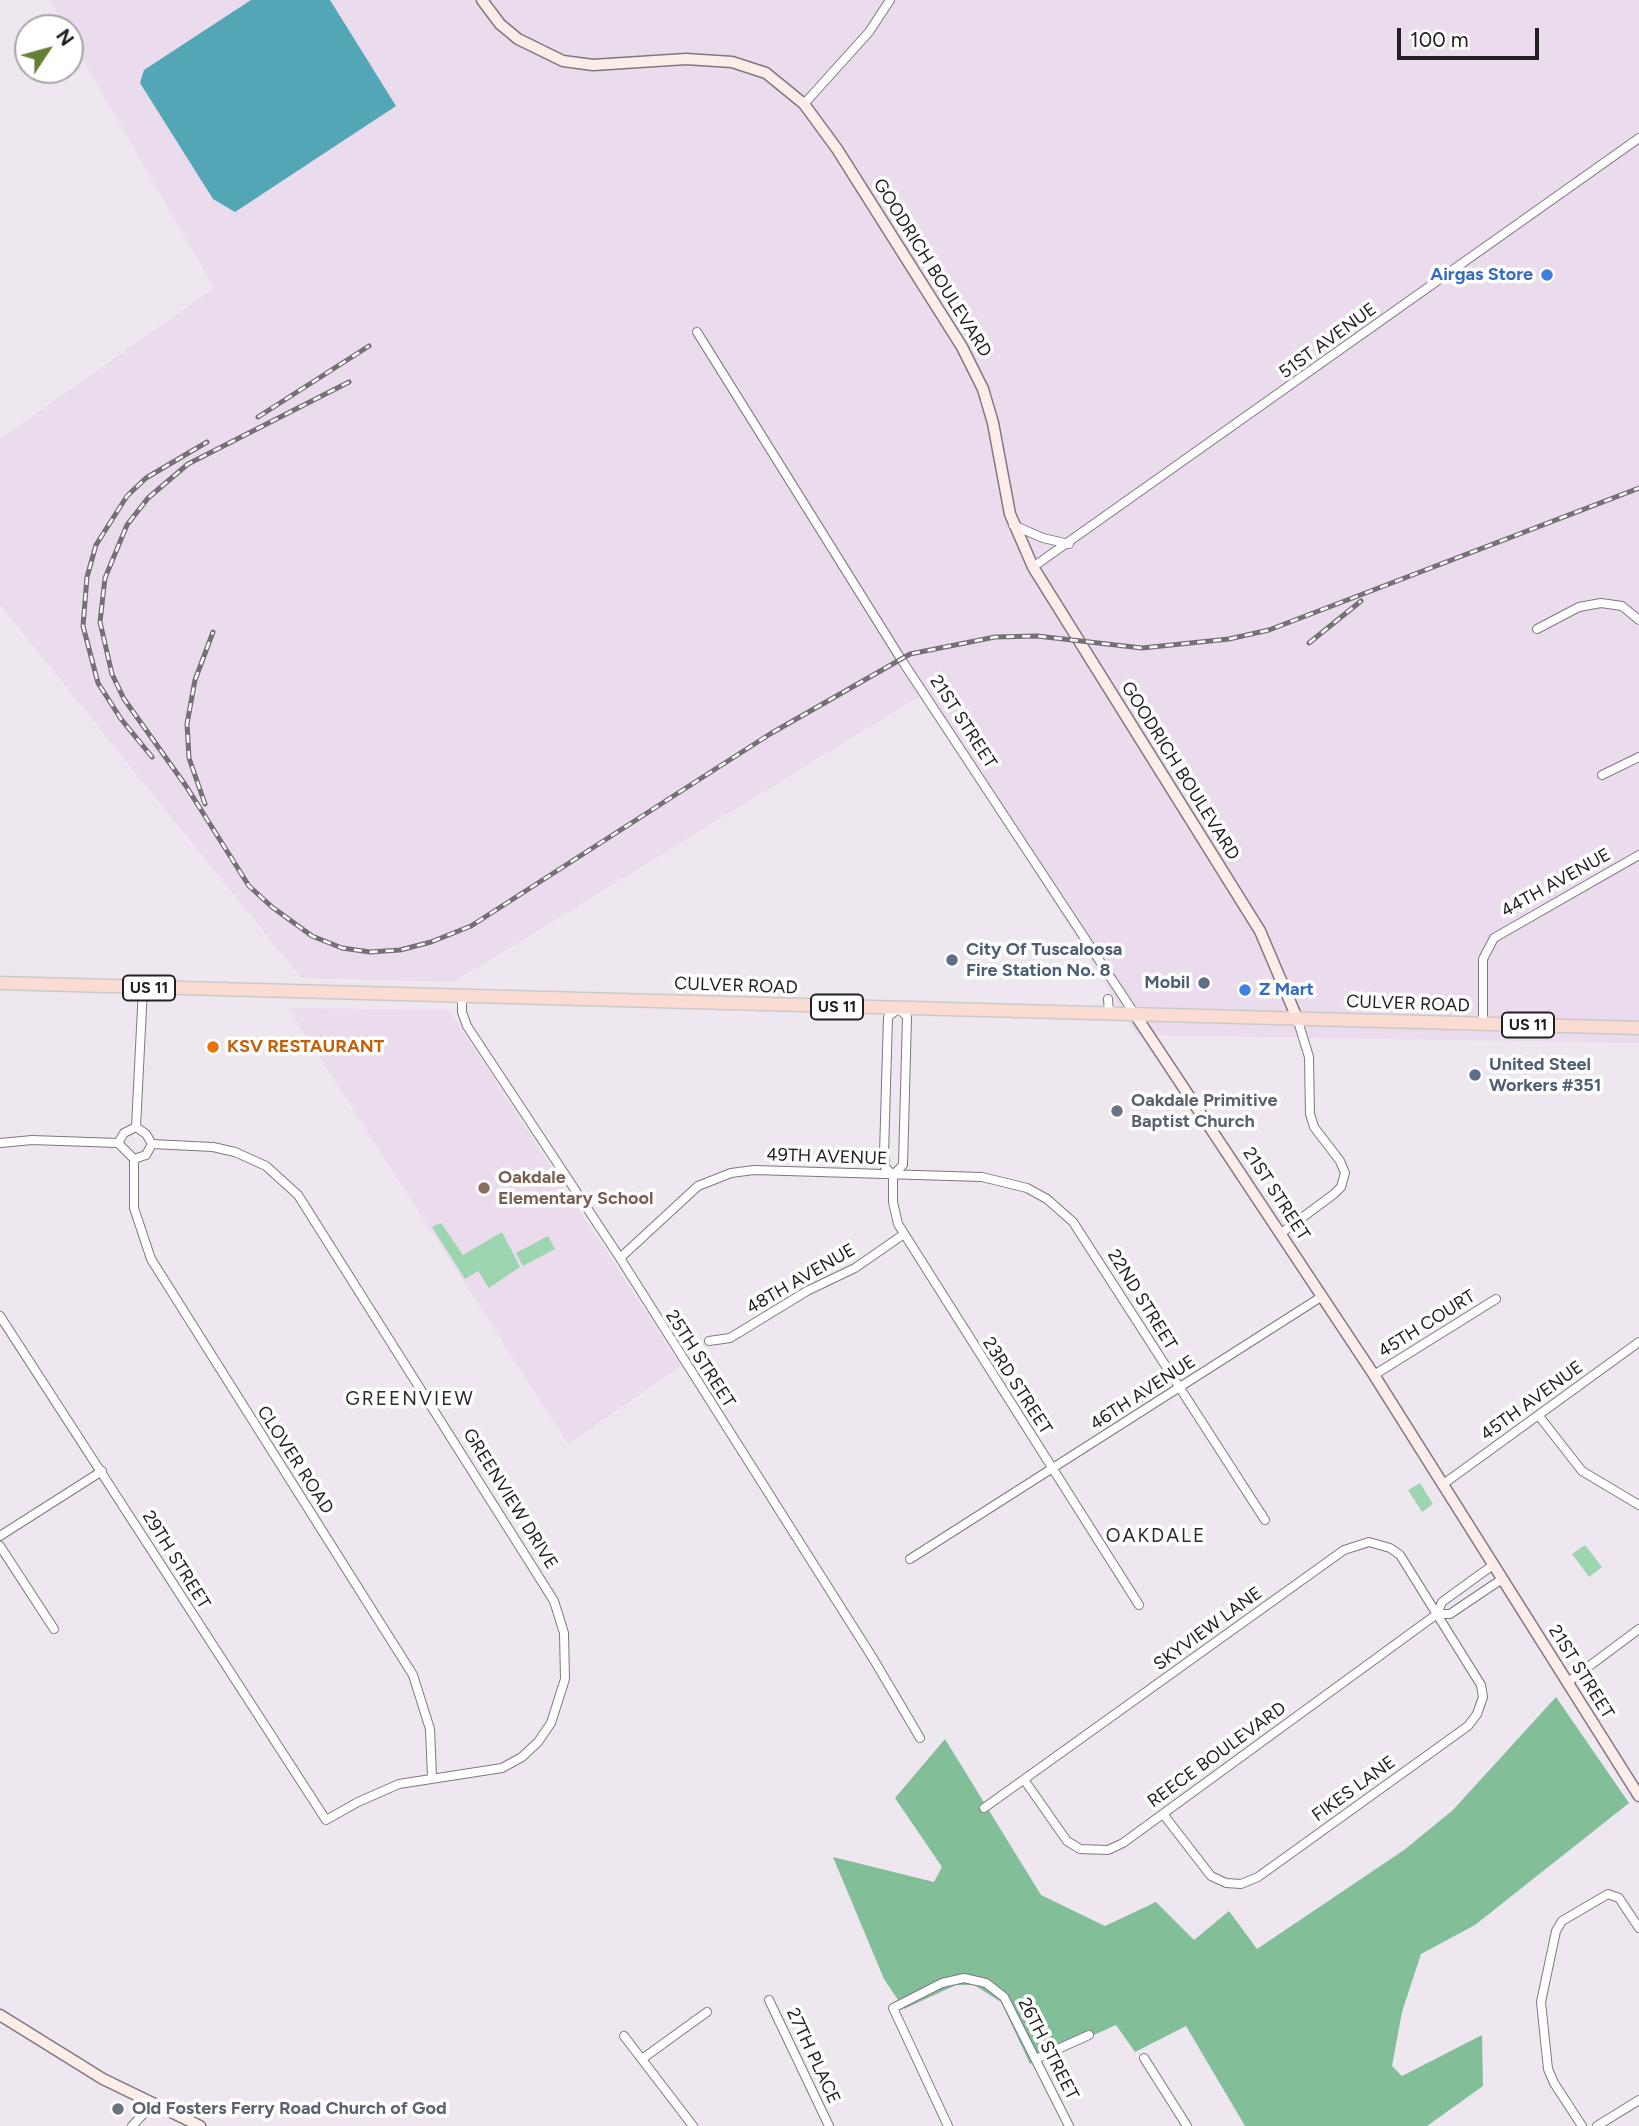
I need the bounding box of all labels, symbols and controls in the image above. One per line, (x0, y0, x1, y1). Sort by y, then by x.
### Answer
north arrow (14, 14, 84, 84)
scale bar (1401, 14, 1543, 58)
text: N (51, 25, 78, 50)
text: 100 m (1410, 27, 1469, 52)
street label: GOODRICH BOULEVARD (868, 175, 996, 361)
place label: Airgas Store (1430, 264, 1533, 286)
marker: Airgas Store (1539, 267, 1555, 283)
street label: 51ST AVENUE (1275, 298, 1381, 384)
street label: 21ST STREET (925, 671, 1001, 773)
street label: GOODRICH BOULEVARD (1116, 678, 1244, 864)
street label: 44TH AVENUE (1497, 844, 1615, 922)
place label: City Of Tuscaloosa Fire Station No. 8 (966, 939, 1122, 982)
marker: City Of Tuscaloosa Fire Station No. 8 (944, 952, 960, 968)
place label: Mobil (1144, 972, 1190, 994)
street label: CULVER ROAD (674, 973, 798, 999)
marker: Mobil (1196, 975, 1212, 991)
road number: US 11 (123, 976, 175, 1000)
place label: Z Mart (1259, 979, 1314, 1001)
marker: Z Mart (1237, 982, 1253, 998)
street label: CULVER ROAD (1346, 991, 1470, 1017)
road number: US 11 (811, 995, 863, 1020)
road number: US 11 (1502, 1012, 1554, 1037)
place label: KSV RESTAURANT (227, 1036, 384, 1058)
marker: KSV RESTAURANT (205, 1039, 221, 1055)
place label: United Steel Workers #351 (1489, 1054, 1601, 1096)
marker: United Steel Workers #351 (1467, 1067, 1483, 1083)
place label: Oakdale Primitive Baptist Church (1131, 1090, 1277, 1132)
marker: Oakdale Primitive Baptist Church (1109, 1103, 1125, 1119)
street label: 21ST STREET (1238, 1143, 1314, 1245)
street label: 49TH AVENUE (766, 1144, 888, 1170)
place label: Oakdale Elementary School (498, 1167, 653, 1210)
marker: Oakdale Elementary School (476, 1180, 492, 1196)
street label: 48TH AVENUE (743, 1239, 859, 1319)
street label: 22ND STREET (1103, 1246, 1181, 1354)
street label: 45TH COURT (1375, 1286, 1479, 1362)
street label: 25TH STREET (660, 1306, 740, 1412)
street label: 23RD STREET (978, 1333, 1056, 1439)
street label: 46TH AVENUE (1086, 1351, 1200, 1435)
street label: 45TH AVENUE (1477, 1357, 1587, 1445)
district label: GREENVIEW (346, 1388, 474, 1410)
street label: CLOVER ROAD (252, 1402, 338, 1518)
street label: GREENVIEW DRIVE (458, 1425, 562, 1573)
street label: 29TH STREET (137, 1507, 215, 1613)
district label: OAKDALE (1107, 1525, 1205, 1547)
street label: SKYVIEW LANE (1150, 1582, 1266, 1676)
street label: 21ST STREET (1544, 1621, 1618, 1723)
street label: REECE BOULEVARD (1144, 1698, 1290, 1812)
street label: FIKES LANE (1308, 1751, 1400, 1827)
street label: 26TH STREET (1013, 1994, 1083, 2104)
street label: 27TH PLACE (781, 2005, 845, 2107)
place label: Old Fosters Ferry Road Church of God (132, 2098, 447, 2120)
marker: Old Fosters Ferry Road Church of God (110, 2101, 126, 2117)

